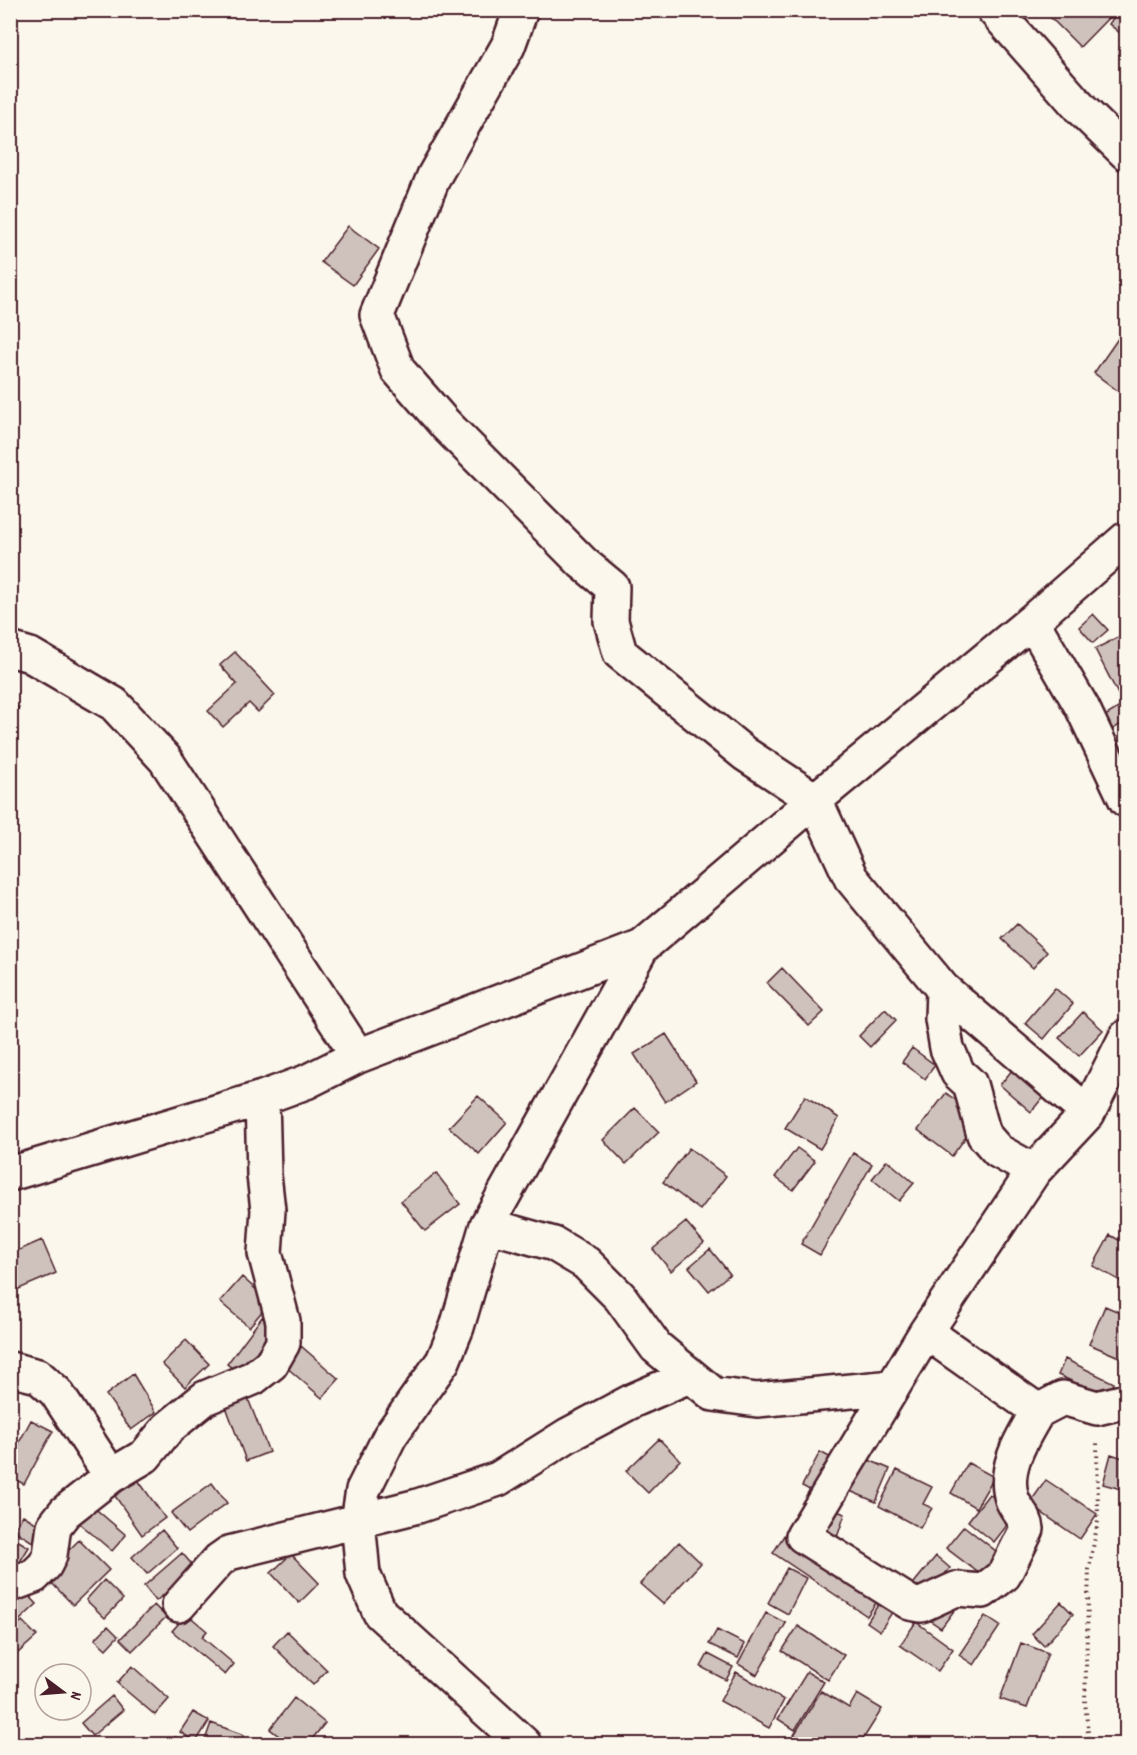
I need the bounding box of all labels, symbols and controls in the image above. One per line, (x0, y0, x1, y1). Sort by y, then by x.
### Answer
north arrow (33, 1662, 93, 1722)
text: N (63, 1688, 87, 1703)

